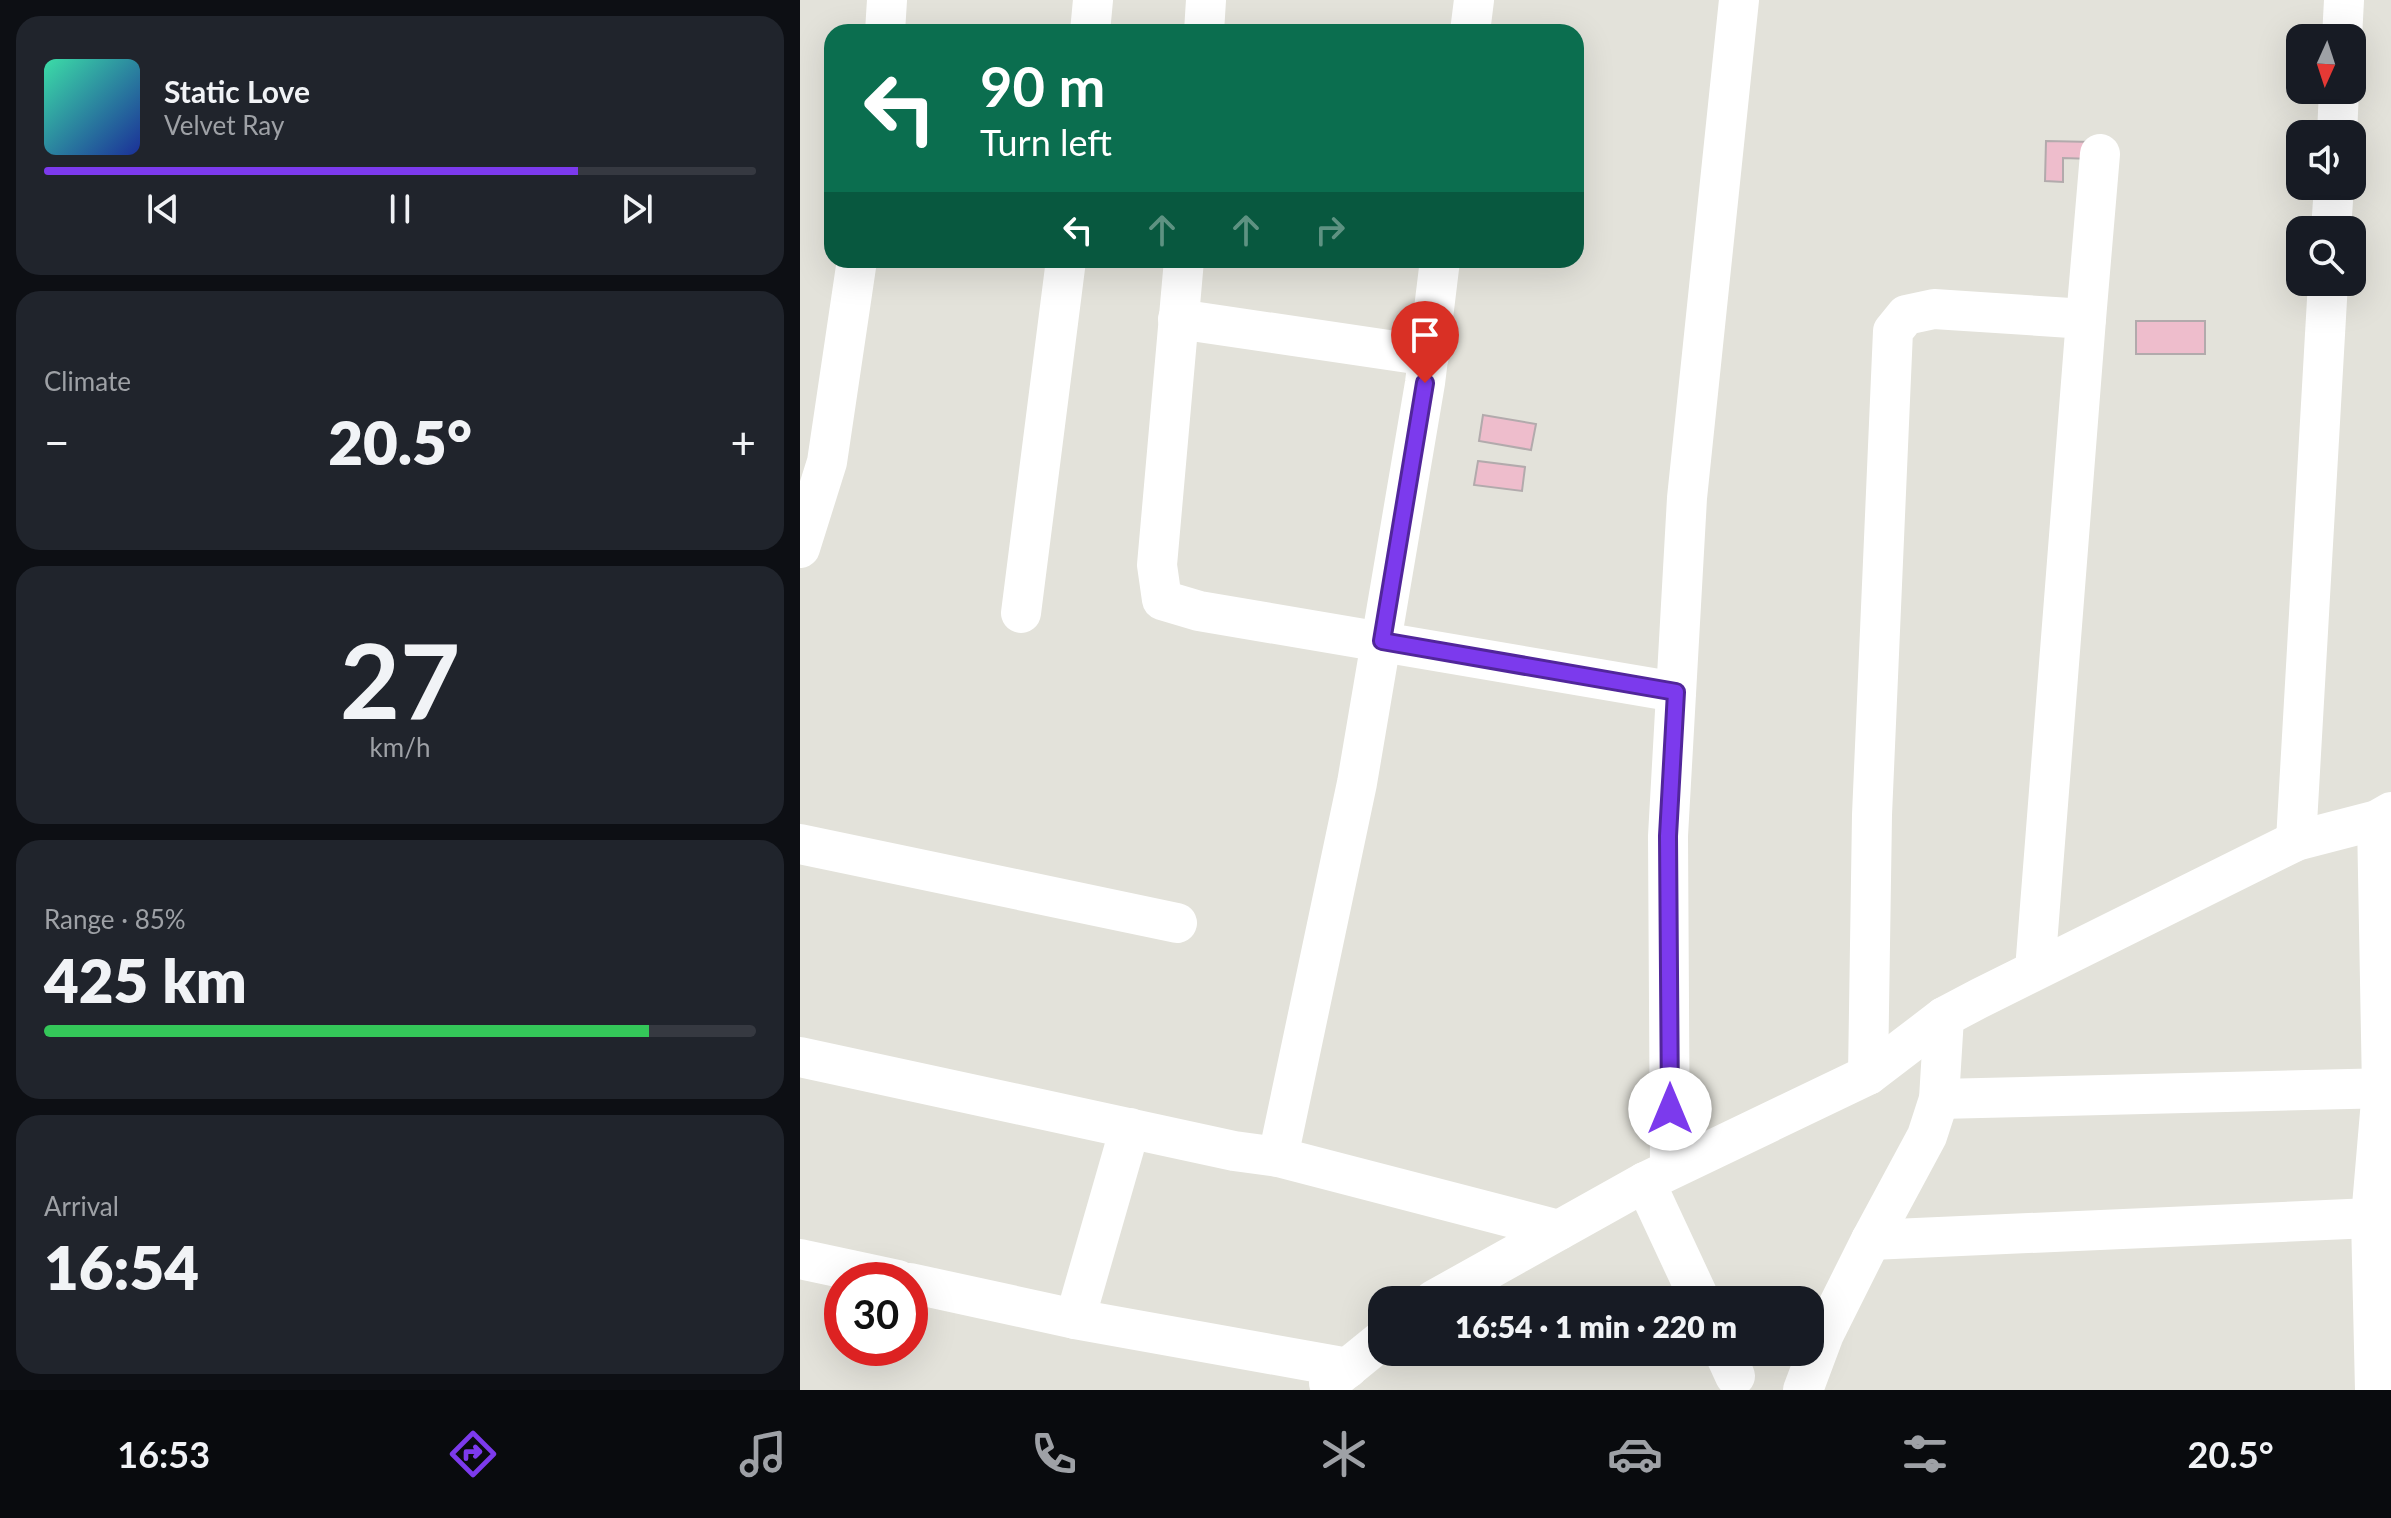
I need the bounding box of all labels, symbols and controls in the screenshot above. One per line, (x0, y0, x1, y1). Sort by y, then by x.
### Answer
north arrow (2286, 24, 2366, 104)
map controls (2286, 24, 2366, 296)
text: 90 m (980, 52, 1105, 119)
icon: left (848, 56, 952, 160)
text: Static Love (164, 73, 310, 109)
text: Velvet Ray (164, 109, 284, 141)
text: Turn left (980, 120, 1112, 164)
button: sound (2286, 120, 2366, 200)
icon: previous (141, 187, 185, 231)
icon: pause (378, 187, 422, 231)
icon: next (615, 187, 659, 231)
icon: left (1056, 208, 1100, 252)
icon: ahead (1140, 208, 1184, 252)
icon: ahead (1224, 208, 1268, 252)
icon: right (1308, 208, 1352, 252)
button: search (2286, 216, 2366, 296)
pin (1391, 301, 1459, 383)
icon: arrive (1403, 313, 1447, 357)
text: Climate (44, 365, 131, 397)
text: 20.5° (328, 406, 472, 478)
text: − (44, 416, 70, 468)
text: + (730, 416, 756, 468)
text: 27 (340, 616, 460, 741)
text: km/h (370, 731, 430, 763)
text: Range · 85% (44, 903, 186, 935)
text: 425 km (44, 944, 247, 1016)
position arrow (1628, 1067, 1712, 1151)
text: Arrival (44, 1190, 119, 1222)
text: 16:54 (44, 1231, 199, 1303)
speed limit sign: 30 (824, 1262, 928, 1366)
text: 16:54 · 1 min · 220 m (1455, 1308, 1737, 1344)
icon: directions (445, 1426, 501, 1482)
icon: music (735, 1426, 791, 1482)
icon: phone (1026, 1426, 1082, 1482)
icon: climate (1316, 1426, 1372, 1482)
icon: car (1607, 1426, 1663, 1482)
icon: filters (1897, 1426, 1953, 1482)
text: 16:53 (117, 1432, 210, 1476)
text: 20.5° (2188, 1432, 2274, 1476)

